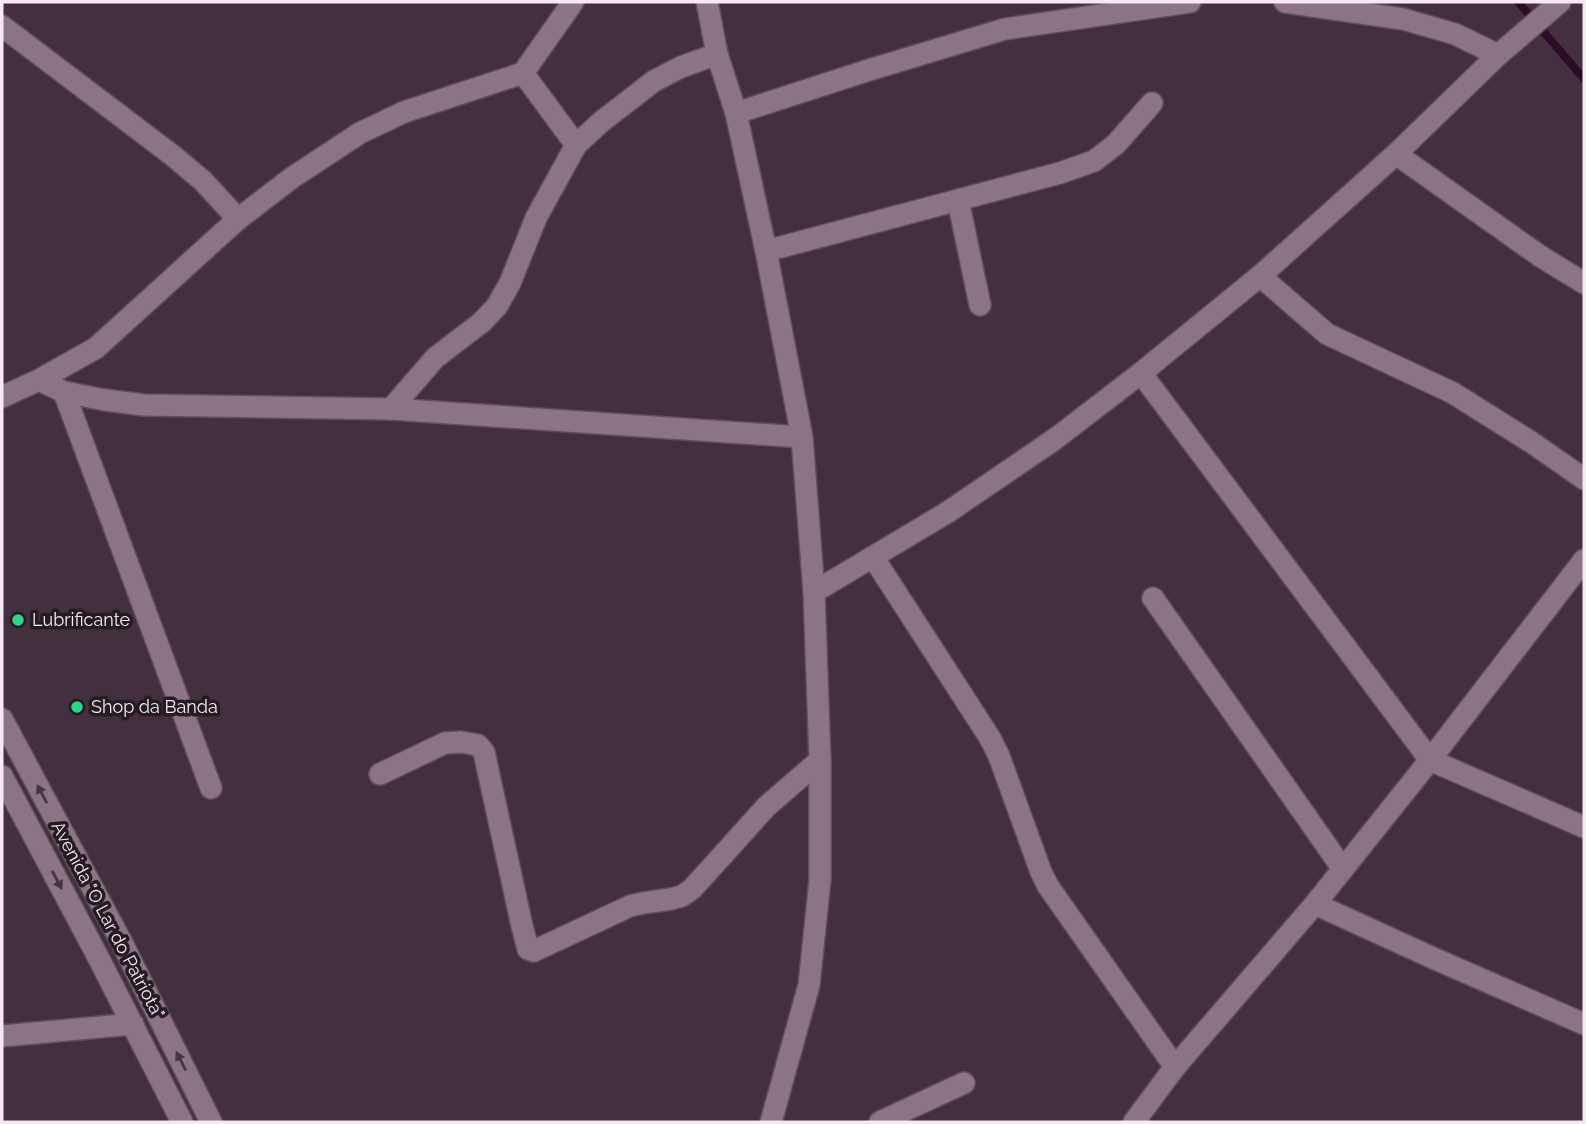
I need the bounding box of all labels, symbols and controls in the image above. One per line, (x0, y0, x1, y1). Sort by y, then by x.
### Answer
place label: Lubrificante (32, 609, 131, 630)
marker: Lubrificante (10, 612, 26, 628)
place label: Shop da Banda (91, 696, 218, 717)
marker: Shop da Banda (69, 699, 85, 715)
one-way arrow (36, 784, 48, 804)
street label: Avenida "O Lar do Patriota" (47, 818, 169, 1022)
one-way arrow (50, 870, 62, 890)
one-way arrow (175, 1051, 186, 1071)

